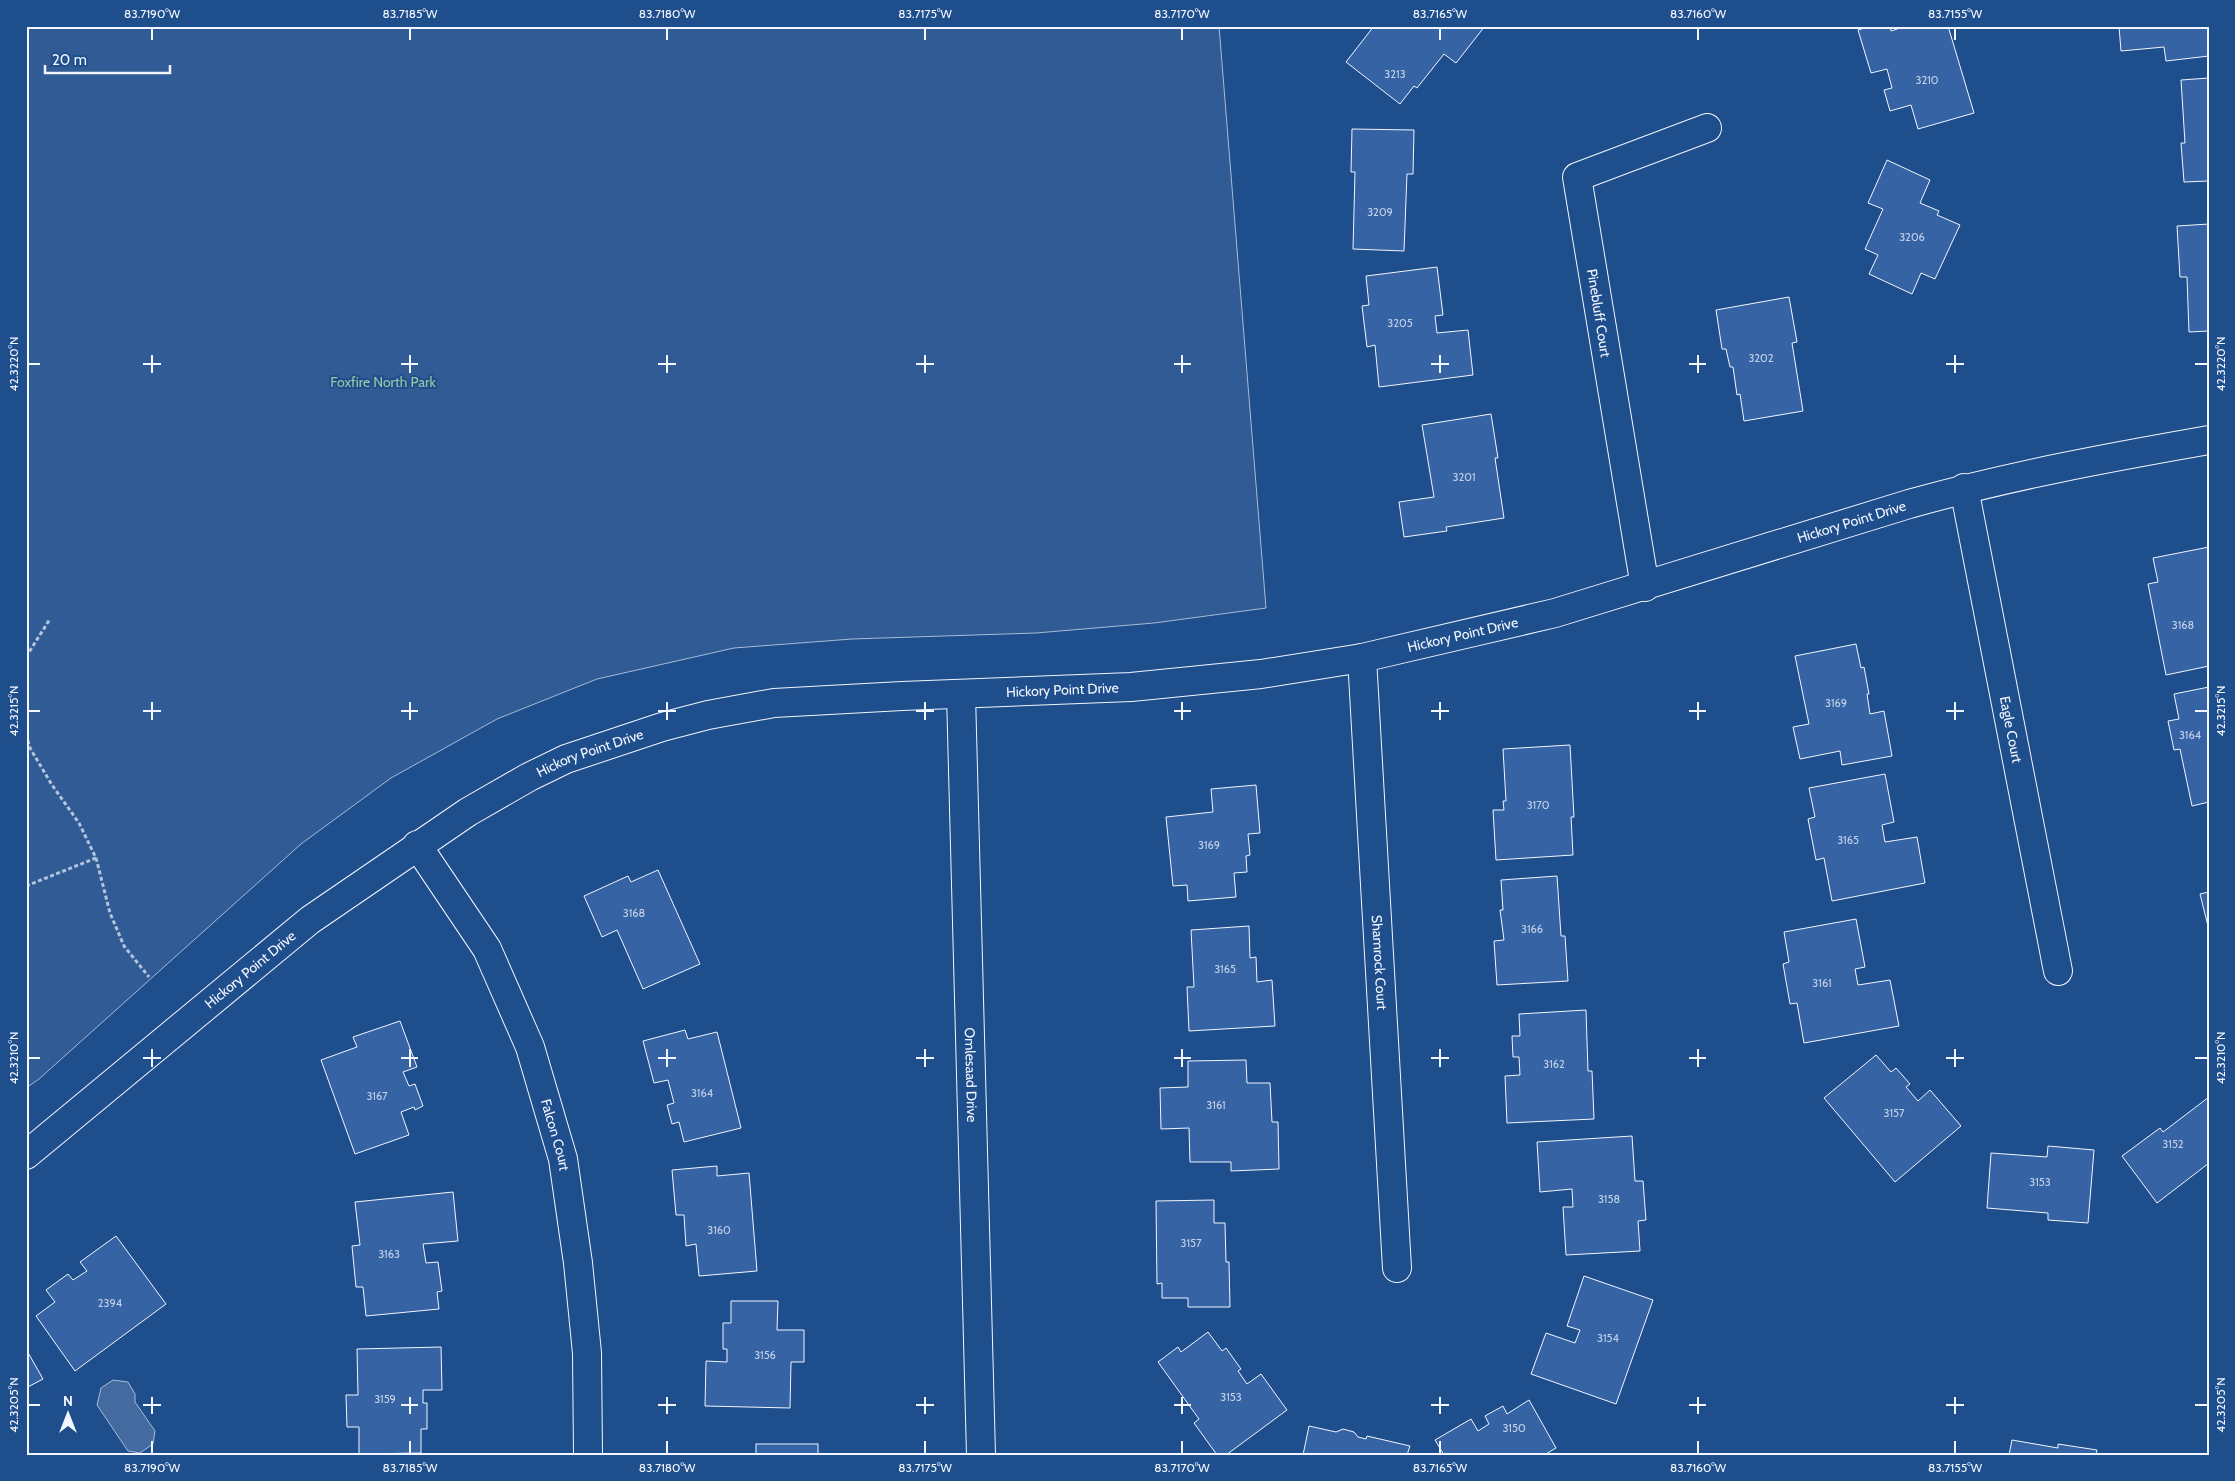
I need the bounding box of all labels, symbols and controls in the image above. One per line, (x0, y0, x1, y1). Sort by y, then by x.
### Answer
text: 83.7190°W (124, 6, 181, 21)
text: 83.7185°W (383, 6, 438, 21)
text: 83.7180°W (639, 6, 696, 21)
text: 83.7175°W (898, 6, 952, 21)
text: 83.7170°W (1154, 6, 1210, 21)
text: 83.7165°W (1413, 6, 1468, 21)
text: 83.7160°W (1670, 6, 1727, 21)
text: 83.7155°W (1928, 6, 1983, 21)
scale bar (45, 42, 170, 74)
text: 20 m (52, 51, 87, 69)
house number: 3213 (1384, 67, 1406, 81)
house number: 3210 (1916, 73, 1939, 87)
house number: 3209 (1367, 205, 1393, 219)
house number: 3206 (1899, 230, 1925, 244)
street label: Pinebluff Court (1583, 267, 1615, 359)
house number: 3205 (1387, 316, 1413, 330)
text: 42.3220°N (6, 336, 21, 392)
text: 42.3220°N (2213, 336, 2228, 392)
house number: 3202 (1748, 351, 1774, 365)
park label: Foxfire North Park (330, 373, 436, 391)
house number: 3201 (1453, 470, 1475, 484)
street label: Hickory Point Drive (1795, 496, 1908, 547)
street label: Hickory Point Drive (1406, 613, 1520, 656)
house number: 3168 (2172, 618, 2194, 632)
street label: Hickory Point Drive (1006, 678, 1119, 701)
text: 42.3215°N (6, 686, 21, 736)
text: 42.3215°N (2213, 686, 2228, 736)
street label: Eagle Court (1996, 695, 2026, 765)
house number: 3169 (1825, 696, 1847, 710)
street label: Hickory Point Drive (533, 725, 646, 781)
house number: 3164 (2179, 728, 2202, 742)
house number: 3170 (1527, 798, 1550, 812)
house number: 3165 (1837, 833, 1859, 847)
house number: 3169 (1198, 838, 1220, 852)
house number: 3168 (623, 906, 645, 920)
street label: Shamrock Court (1368, 915, 1391, 1011)
house number: 3166 (1521, 922, 1543, 936)
street label: Hickory Point Drive (201, 927, 299, 1012)
house number: 3165 (1214, 962, 1236, 976)
house number: 3161 (1812, 976, 1832, 990)
street label: Omlesaad Drive (961, 1027, 981, 1123)
text: 42.3210°N (6, 1032, 21, 1084)
text: 42.3210°N (2213, 1032, 2228, 1084)
house number: 3162 (1543, 1057, 1565, 1071)
house number: 3164 (691, 1086, 714, 1100)
house number: 3167 (366, 1089, 388, 1103)
street label: Falcon Court (537, 1097, 574, 1172)
house number: 3161 (1206, 1098, 1226, 1112)
house number: 3157 (1883, 1106, 1905, 1120)
house number: 3152 (2162, 1137, 2184, 1151)
house number: 3153 (2029, 1175, 2051, 1189)
house number: 3158 (1598, 1192, 1620, 1206)
house number: 3160 (707, 1223, 731, 1237)
house number: 3157 (1180, 1236, 1202, 1250)
house number: 3163 (378, 1247, 400, 1261)
house number: 2394 (98, 1296, 123, 1310)
house number: 3154 (1597, 1331, 1620, 1345)
house number: 3156 (754, 1348, 776, 1362)
text: 42.3205°N (6, 1377, 21, 1433)
text: 42.3205°N (2213, 1377, 2228, 1433)
north arrow (42, 1388, 92, 1438)
house number: 3153 (1220, 1390, 1242, 1404)
text: N (63, 1392, 73, 1410)
house number: 3159 (374, 1392, 396, 1406)
house number: 3150 (1502, 1421, 1526, 1435)
text: 83.7190°W (124, 1460, 181, 1475)
text: 83.7185°W (383, 1460, 438, 1475)
text: 83.7180°W (639, 1460, 696, 1475)
text: 83.7175°W (898, 1460, 952, 1475)
text: 83.7170°W (1154, 1460, 1210, 1475)
text: 83.7165°W (1413, 1460, 1468, 1475)
text: 83.7160°W (1670, 1460, 1727, 1475)
text: 83.7155°W (1928, 1460, 1983, 1475)

